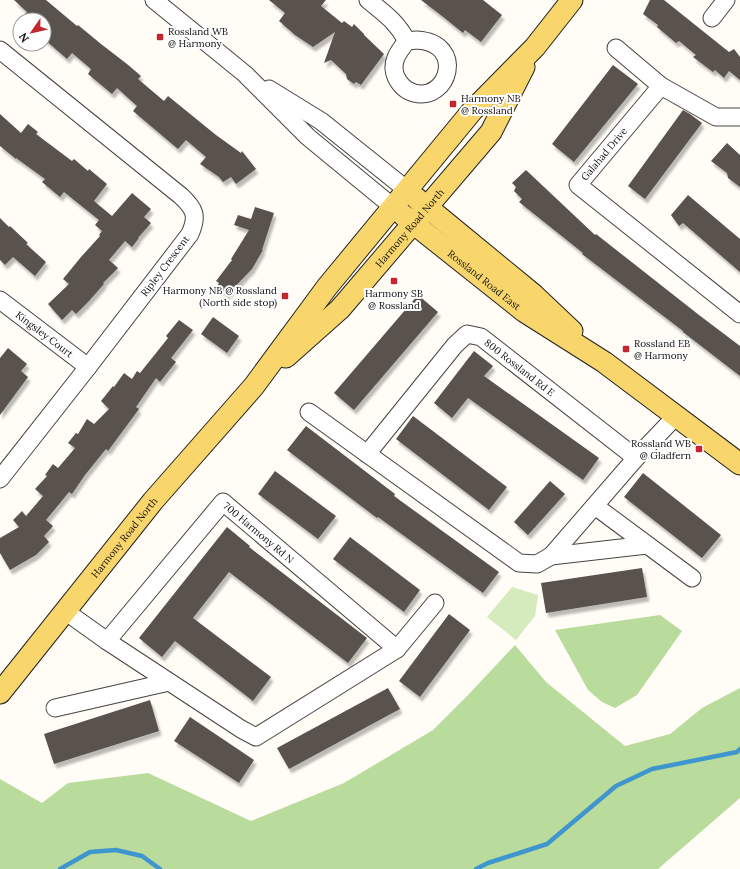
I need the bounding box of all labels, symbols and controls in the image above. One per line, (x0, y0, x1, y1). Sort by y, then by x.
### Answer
north arrow (12, 12, 52, 52)
place label: Rossland WB @ Harmony (168, 25, 228, 50)
text: N (15, 30, 32, 45)
marker: Rossland WB @ Harmony (155, 32, 165, 42)
place label: Harmony NB @ Rossland (461, 92, 521, 117)
marker: Harmony NB @ Rossland (448, 99, 458, 109)
street label: Galahad Drive (578, 124, 630, 183)
street label: Harmony Road North (372, 186, 447, 270)
street label: Ripley Crescent (138, 233, 192, 299)
street label: Rossland Road East (445, 247, 524, 313)
marker: Harmony SB @ Rossland (389, 276, 399, 286)
place label: Harmony NB @ Rossland (North side stop) (163, 284, 277, 309)
place label: Harmony SB @ Rossland (365, 287, 423, 312)
marker: Harmony NB @ Rossland (North side stop) (280, 291, 290, 301)
street label: Kingsley Court (13, 308, 76, 360)
street label: 800 Rossland Rd E (482, 336, 558, 399)
place label: Rossland EB @ Harmony (634, 337, 690, 362)
marker: Rossland EB @ Harmony (621, 344, 631, 354)
place label: Rossland WB @ Gladfern (631, 437, 691, 462)
marker: Rossland WB @ Gladfern (694, 444, 704, 454)
street label: Harmony Road North (88, 494, 160, 580)
street label: 700 Harmony Rd N (221, 499, 297, 566)

